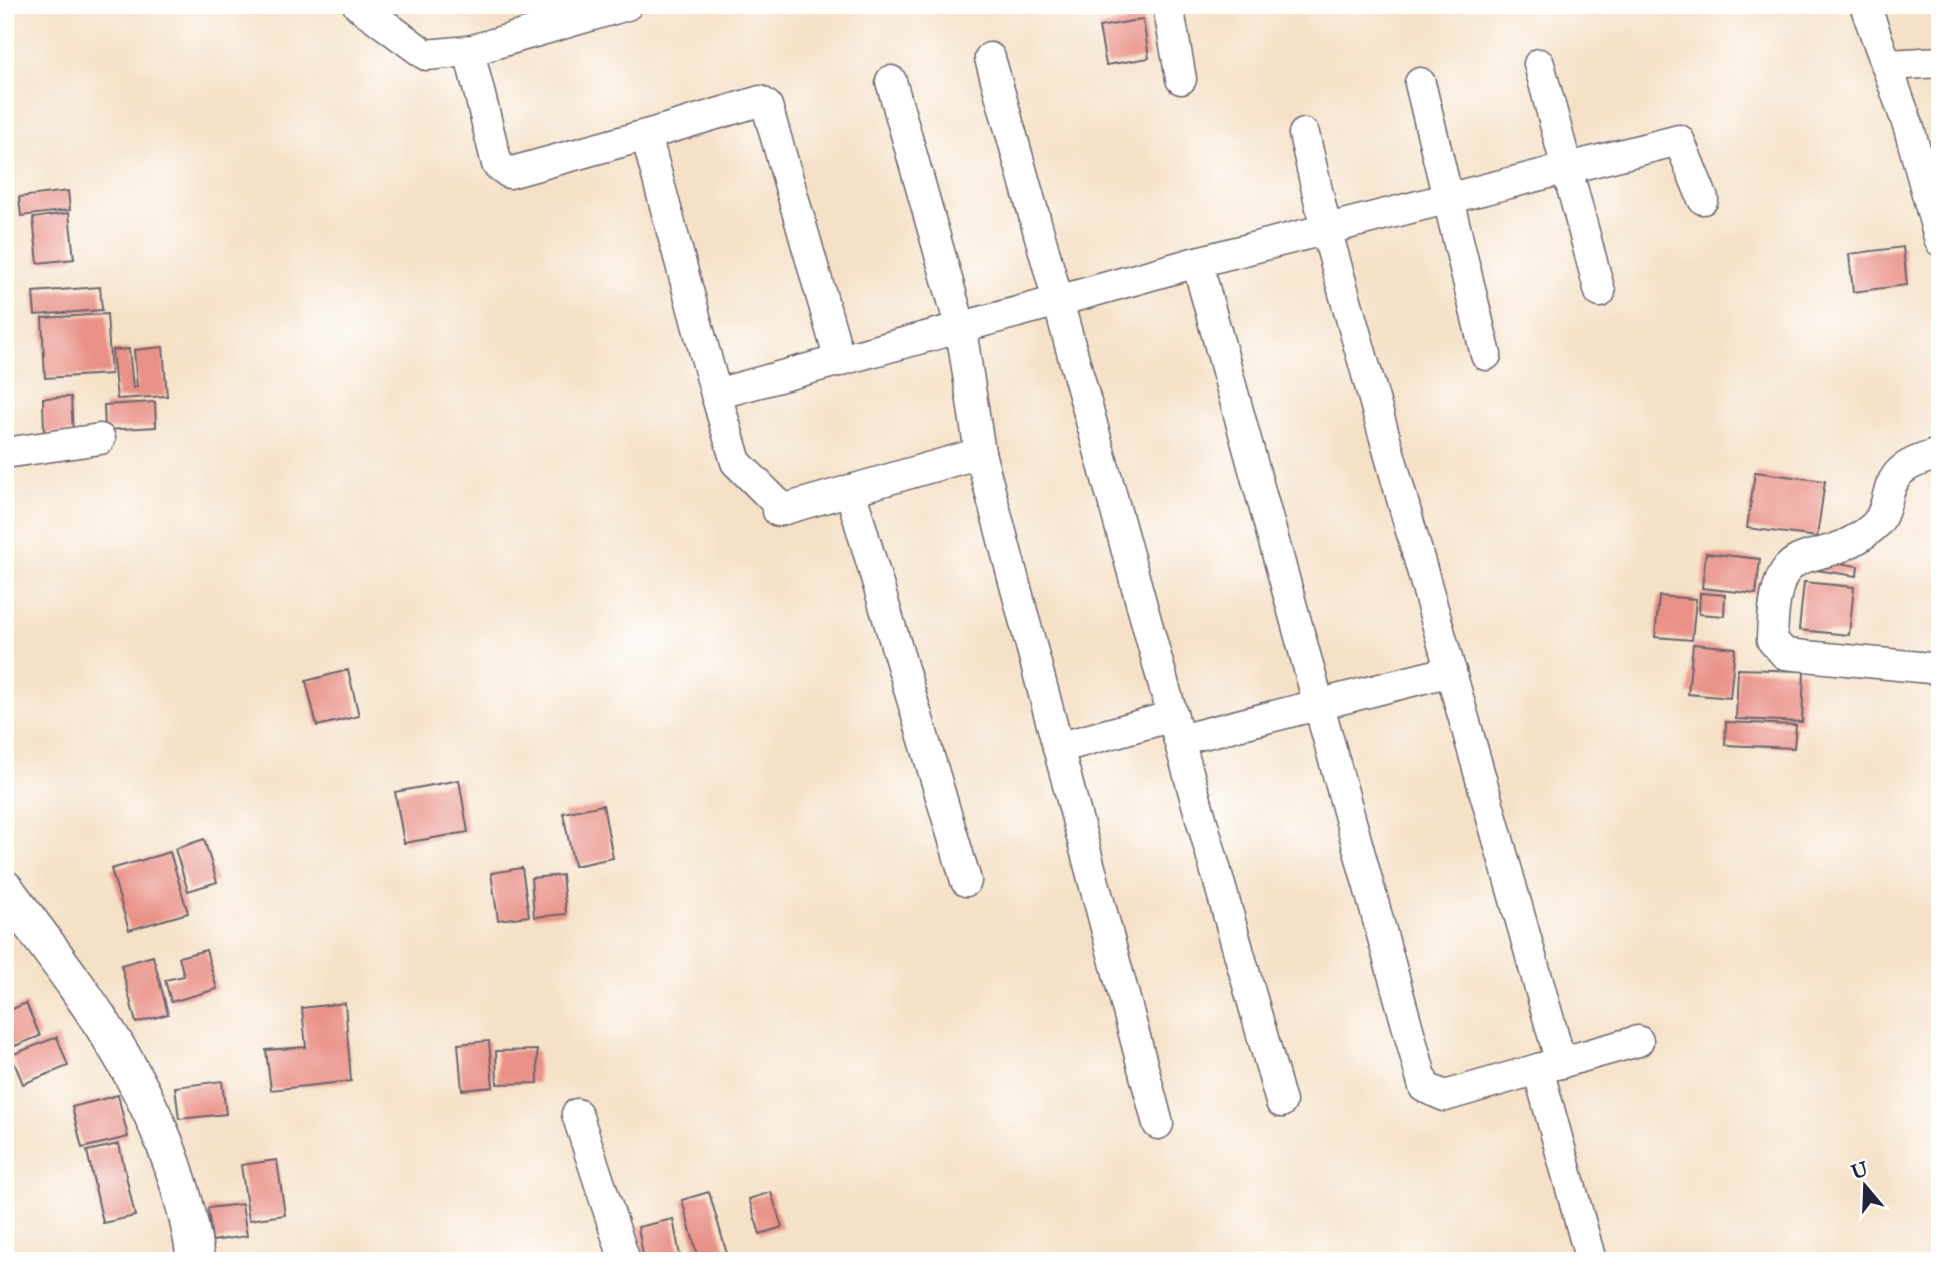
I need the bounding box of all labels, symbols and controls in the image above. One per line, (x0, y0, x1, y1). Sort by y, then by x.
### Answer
north arrow (1829, 1150, 1899, 1220)
text: U (1848, 1157, 1871, 1185)

